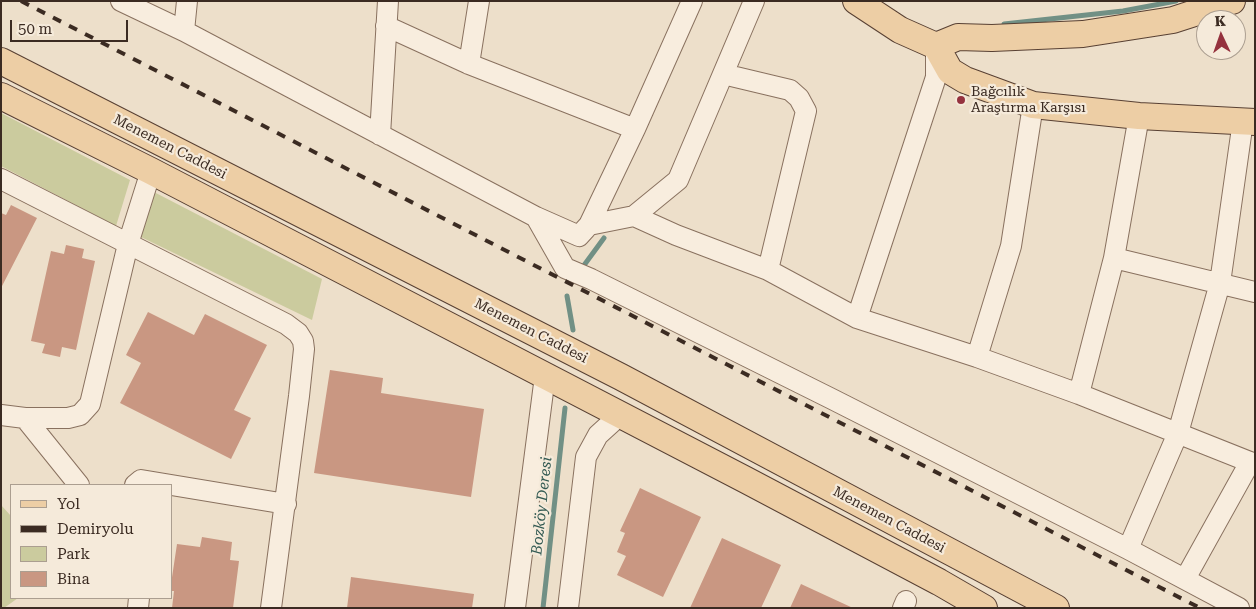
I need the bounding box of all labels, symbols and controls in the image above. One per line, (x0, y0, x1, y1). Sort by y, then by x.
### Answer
scale bar (12, 10, 130, 42)
north arrow (1196, 10, 1246, 60)
text: K (1214, 13, 1226, 29)
text: 50 m (18, 20, 52, 38)
place label: Bağcılık Araştırma Karşısı (971, 84, 1086, 116)
marker: Bağcılık Araştırma Karşısı (955, 94, 967, 106)
street label: Menemen Caddesi (111, 111, 229, 183)
street label: Menemen Caddesi (472, 295, 590, 367)
water label: Bozköy Deresi (528, 456, 556, 556)
street label: Menemen Caddesi (830, 483, 948, 557)
legend (10, 484, 172, 599)
text: Yol (57, 495, 80, 513)
text: Demiryolu (57, 520, 134, 538)
text: Park (57, 545, 90, 563)
text: Bina (57, 570, 90, 588)

